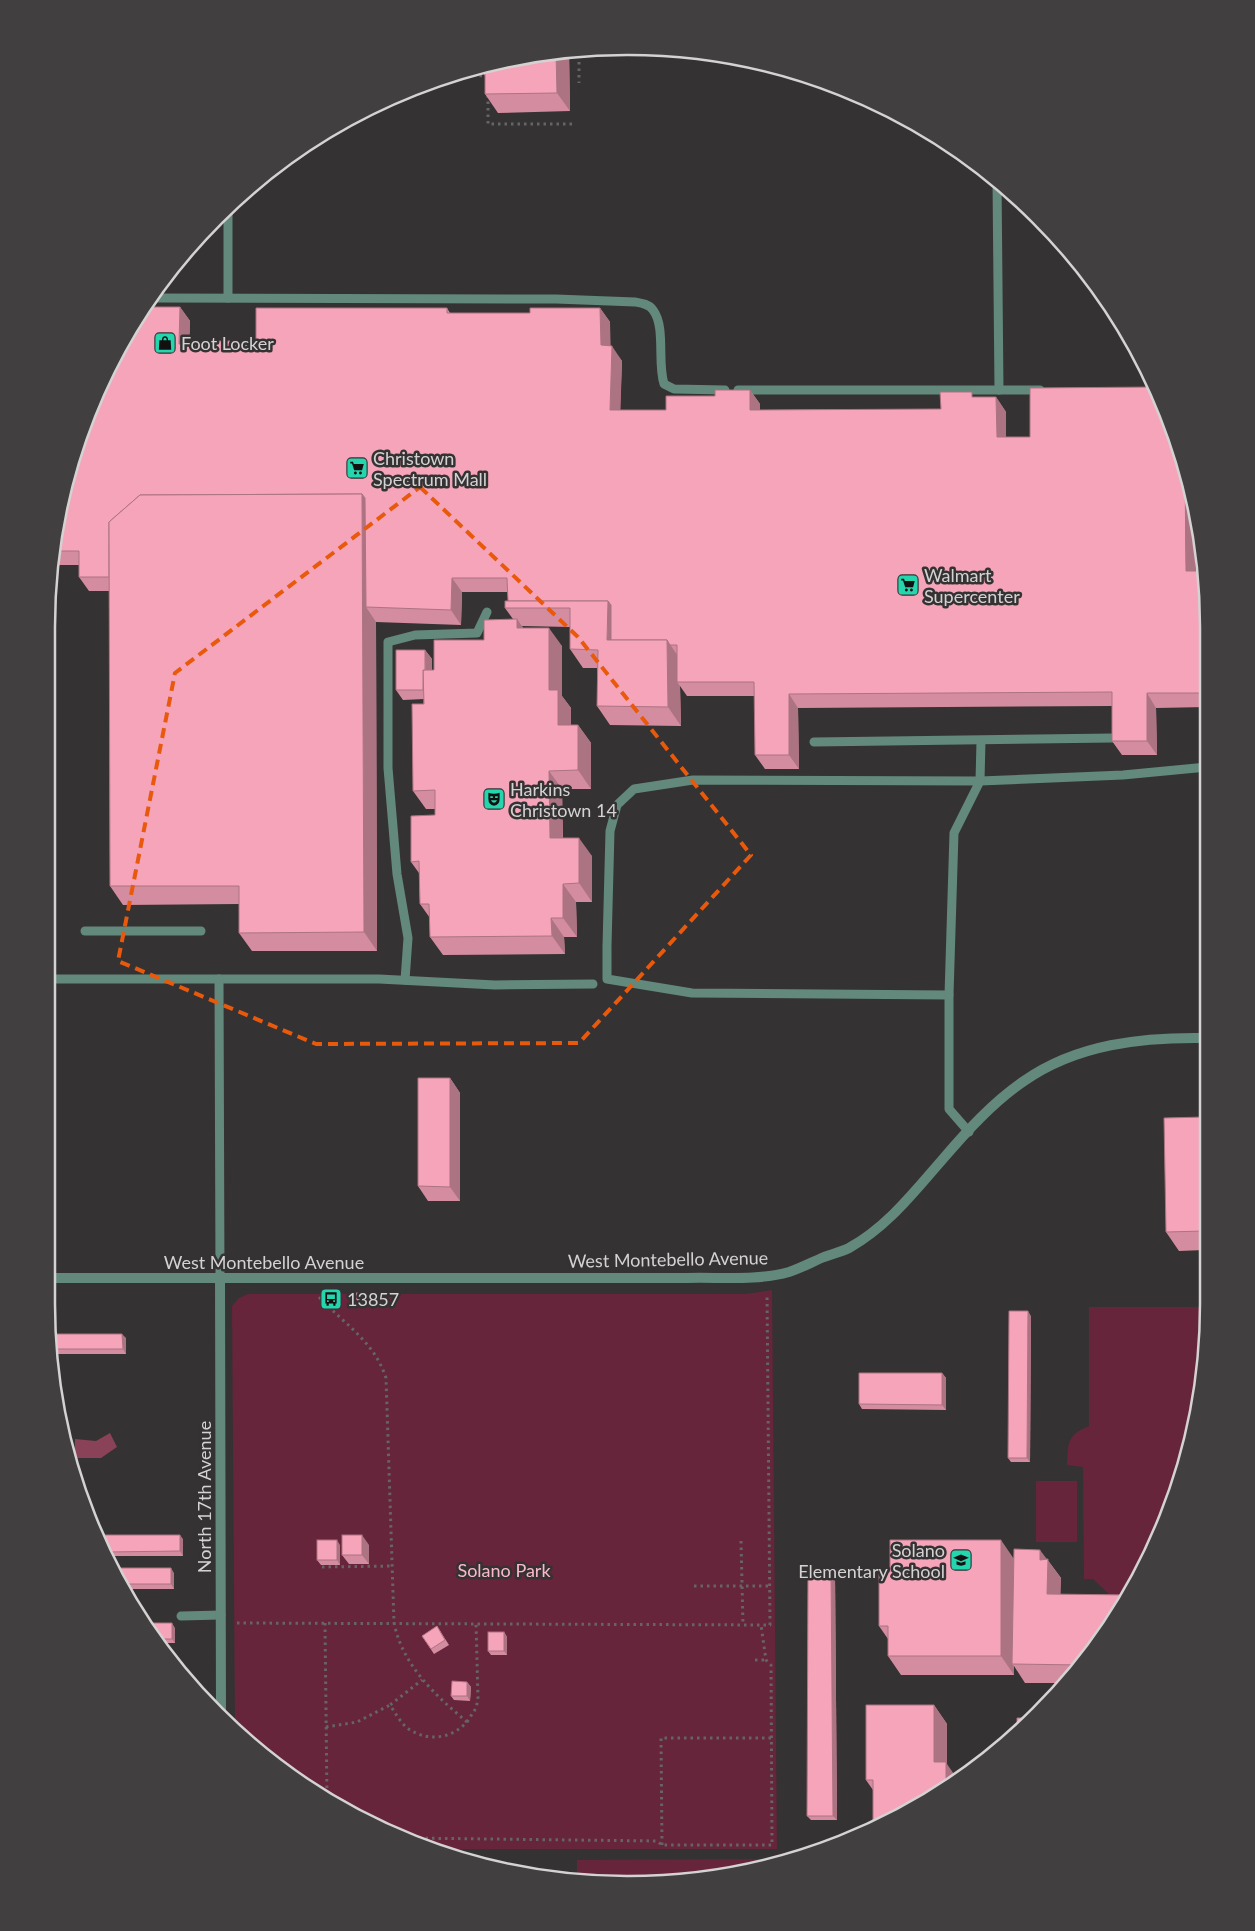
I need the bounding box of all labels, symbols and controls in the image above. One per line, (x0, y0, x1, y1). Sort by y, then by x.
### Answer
shop icon: Foot Locker (153, 331, 177, 355)
place label: Foot Locker (181, 332, 274, 354)
place label: Christown Spectrum Mall (373, 447, 487, 490)
supermarket icon: Christown Spectrum Mall (345, 456, 369, 480)
place label: Walmart Supercenter (924, 564, 1020, 607)
supermarket icon: Walmart Supercenter (896, 573, 920, 597)
place label: Harkins Christown 14 (510, 778, 617, 821)
theatre icon: Harkins Christown 14 (482, 787, 506, 811)
street label: West Montebello Avenue (568, 1246, 768, 1272)
street label: West Montebello Avenue (164, 1251, 364, 1273)
bus stop icon: 13857 (319, 1287, 343, 1311)
place label: 13857 (347, 1288, 399, 1310)
street label: North 17th Avenue (193, 1421, 215, 1573)
place label: Solano Elementary School (798, 1539, 945, 1582)
school or university icon: Solano Elementary School (949, 1548, 973, 1572)
park label: Solano Park (457, 1559, 551, 1581)

